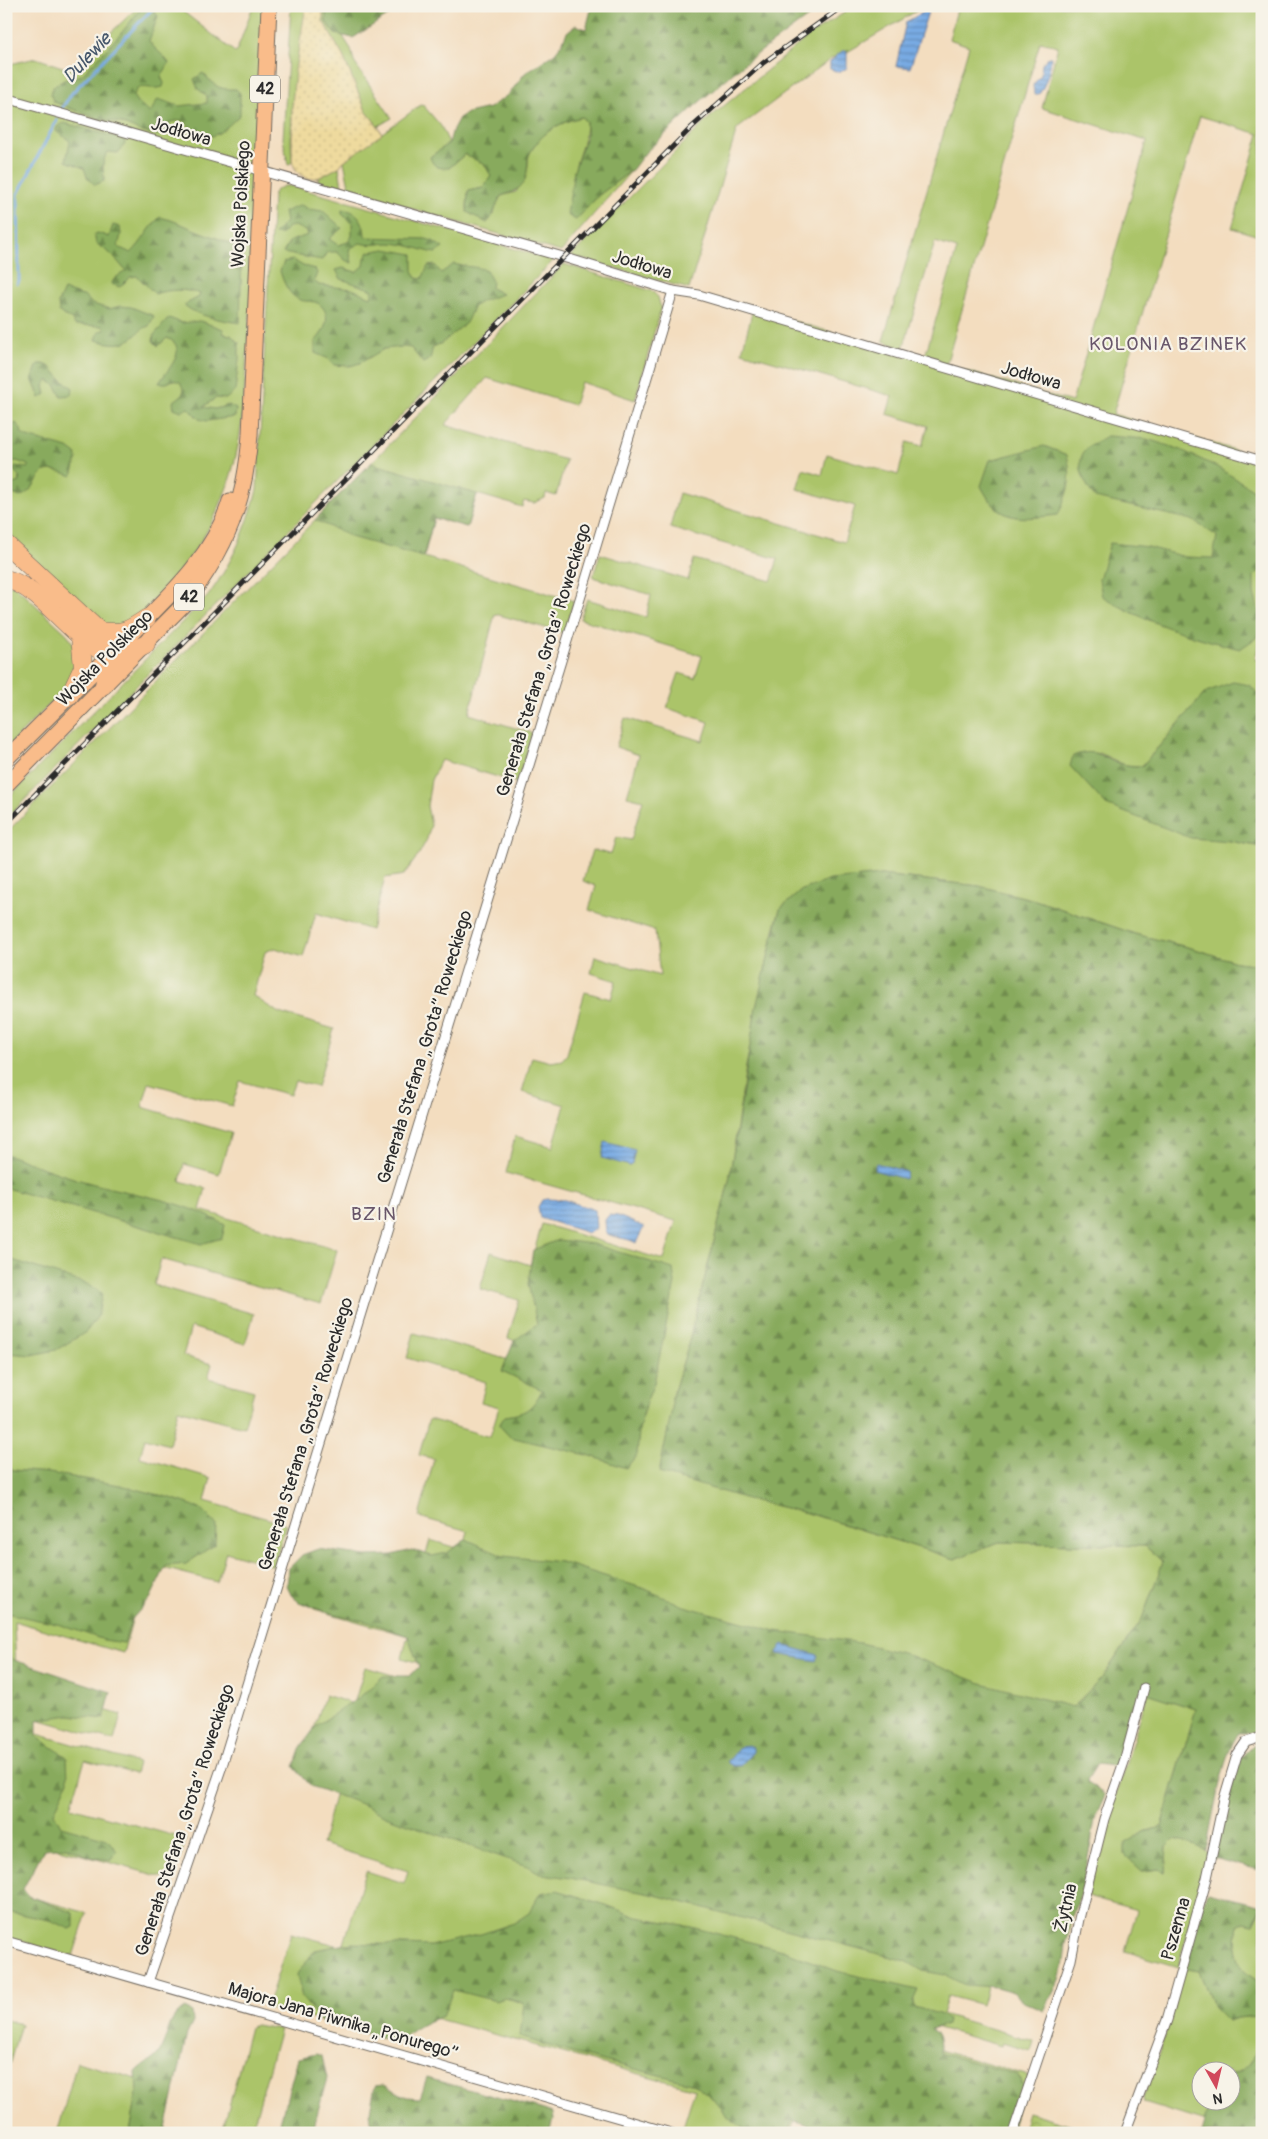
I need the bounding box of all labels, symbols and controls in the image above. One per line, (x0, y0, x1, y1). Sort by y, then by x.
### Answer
water label: Dulewie (58, 26, 118, 88)
road number: 42 (250, 76, 280, 102)
street label: Jodłowa (148, 112, 214, 152)
street label: Wojska Polskiego (226, 140, 256, 268)
street label: Jodłowa (609, 245, 675, 285)
district label: KOLONIA BZINEK (1089, 332, 1247, 356)
street label: Jodłowa (998, 356, 1064, 396)
street label: Generała Stefana „Grota” Roweckiego (491, 520, 597, 800)
road number: 42 (174, 584, 204, 610)
street label: Wojska Polskiego (52, 605, 158, 711)
street label: Generała Stefana „Grota” Roweckiego (372, 907, 478, 1187)
district label: BZIN (351, 1202, 397, 1226)
street label: Generała Stefana „Grota” Roweckiego (253, 1294, 359, 1574)
street label: Generała Stefana „Grota” Roweckiego (130, 1681, 240, 1959)
street label: Żytnia (1049, 1881, 1083, 1935)
street label: Pszenna (1156, 1895, 1196, 1963)
street label: Majora Jana Piwnika „Ponurego” (225, 1977, 461, 2065)
north arrow (1190, 2062, 1240, 2112)
text: N (1212, 2089, 1224, 2107)

